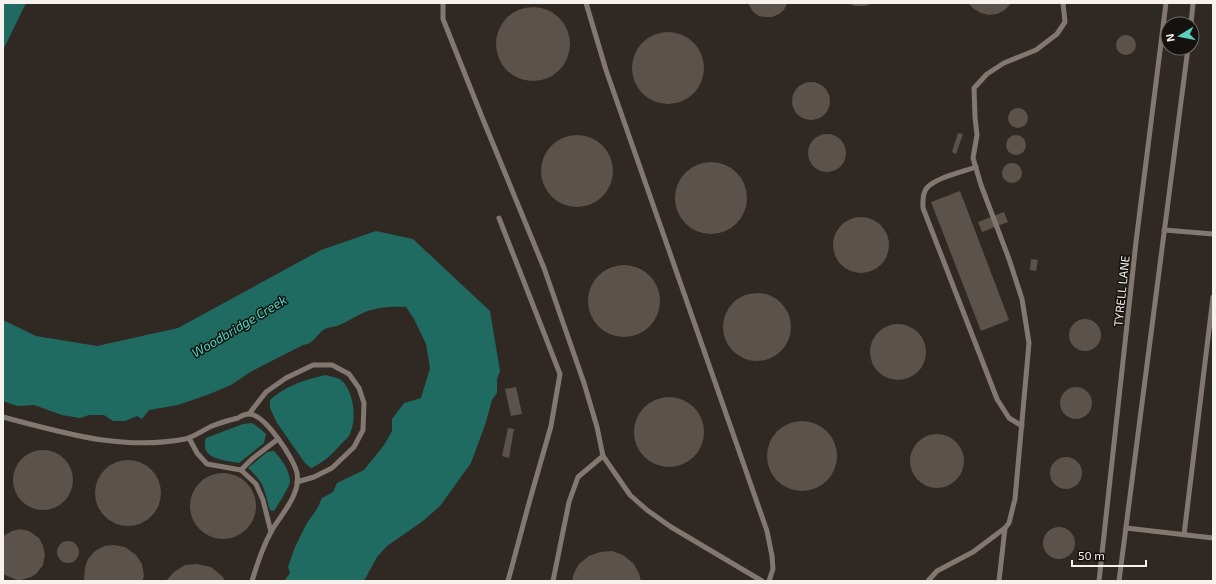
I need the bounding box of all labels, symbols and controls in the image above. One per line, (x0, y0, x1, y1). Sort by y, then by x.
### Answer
north arrow (1160, 16, 1200, 56)
text: N (1163, 33, 1177, 43)
street label: TYRELL LANE (1110, 254, 1132, 327)
water label: Woodbridge Creek (189, 291, 290, 361)
scale bar (1072, 542, 1146, 568)
text: 50 m (1078, 548, 1105, 562)

